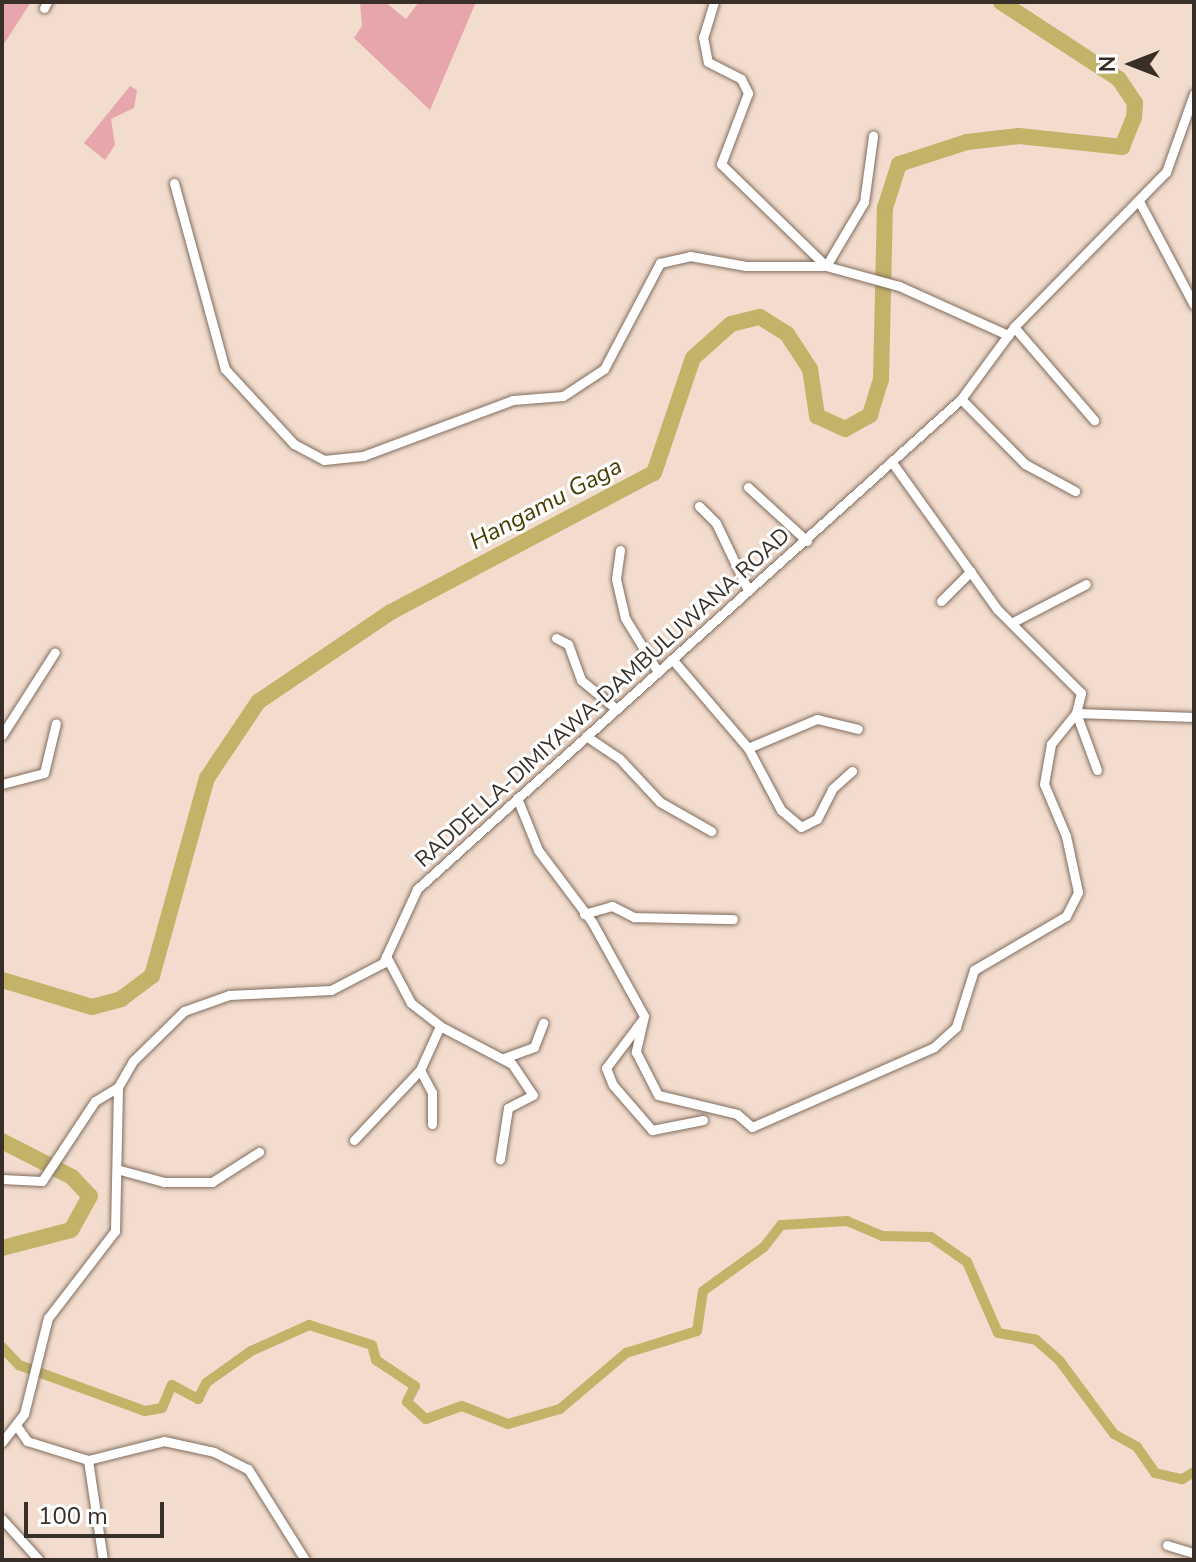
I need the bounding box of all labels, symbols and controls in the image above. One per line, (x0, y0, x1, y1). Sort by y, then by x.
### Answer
north arrow (1092, 24, 1172, 104)
text: N (1093, 56, 1123, 72)
water label: Hangamu Gaga (465, 452, 627, 556)
street label: RADDELLA-DIMIYAWA-DAMBULUWANA ROAD (410, 523, 796, 873)
scale bar (28, 1486, 168, 1536)
text: 100 m (38, 1500, 108, 1532)

